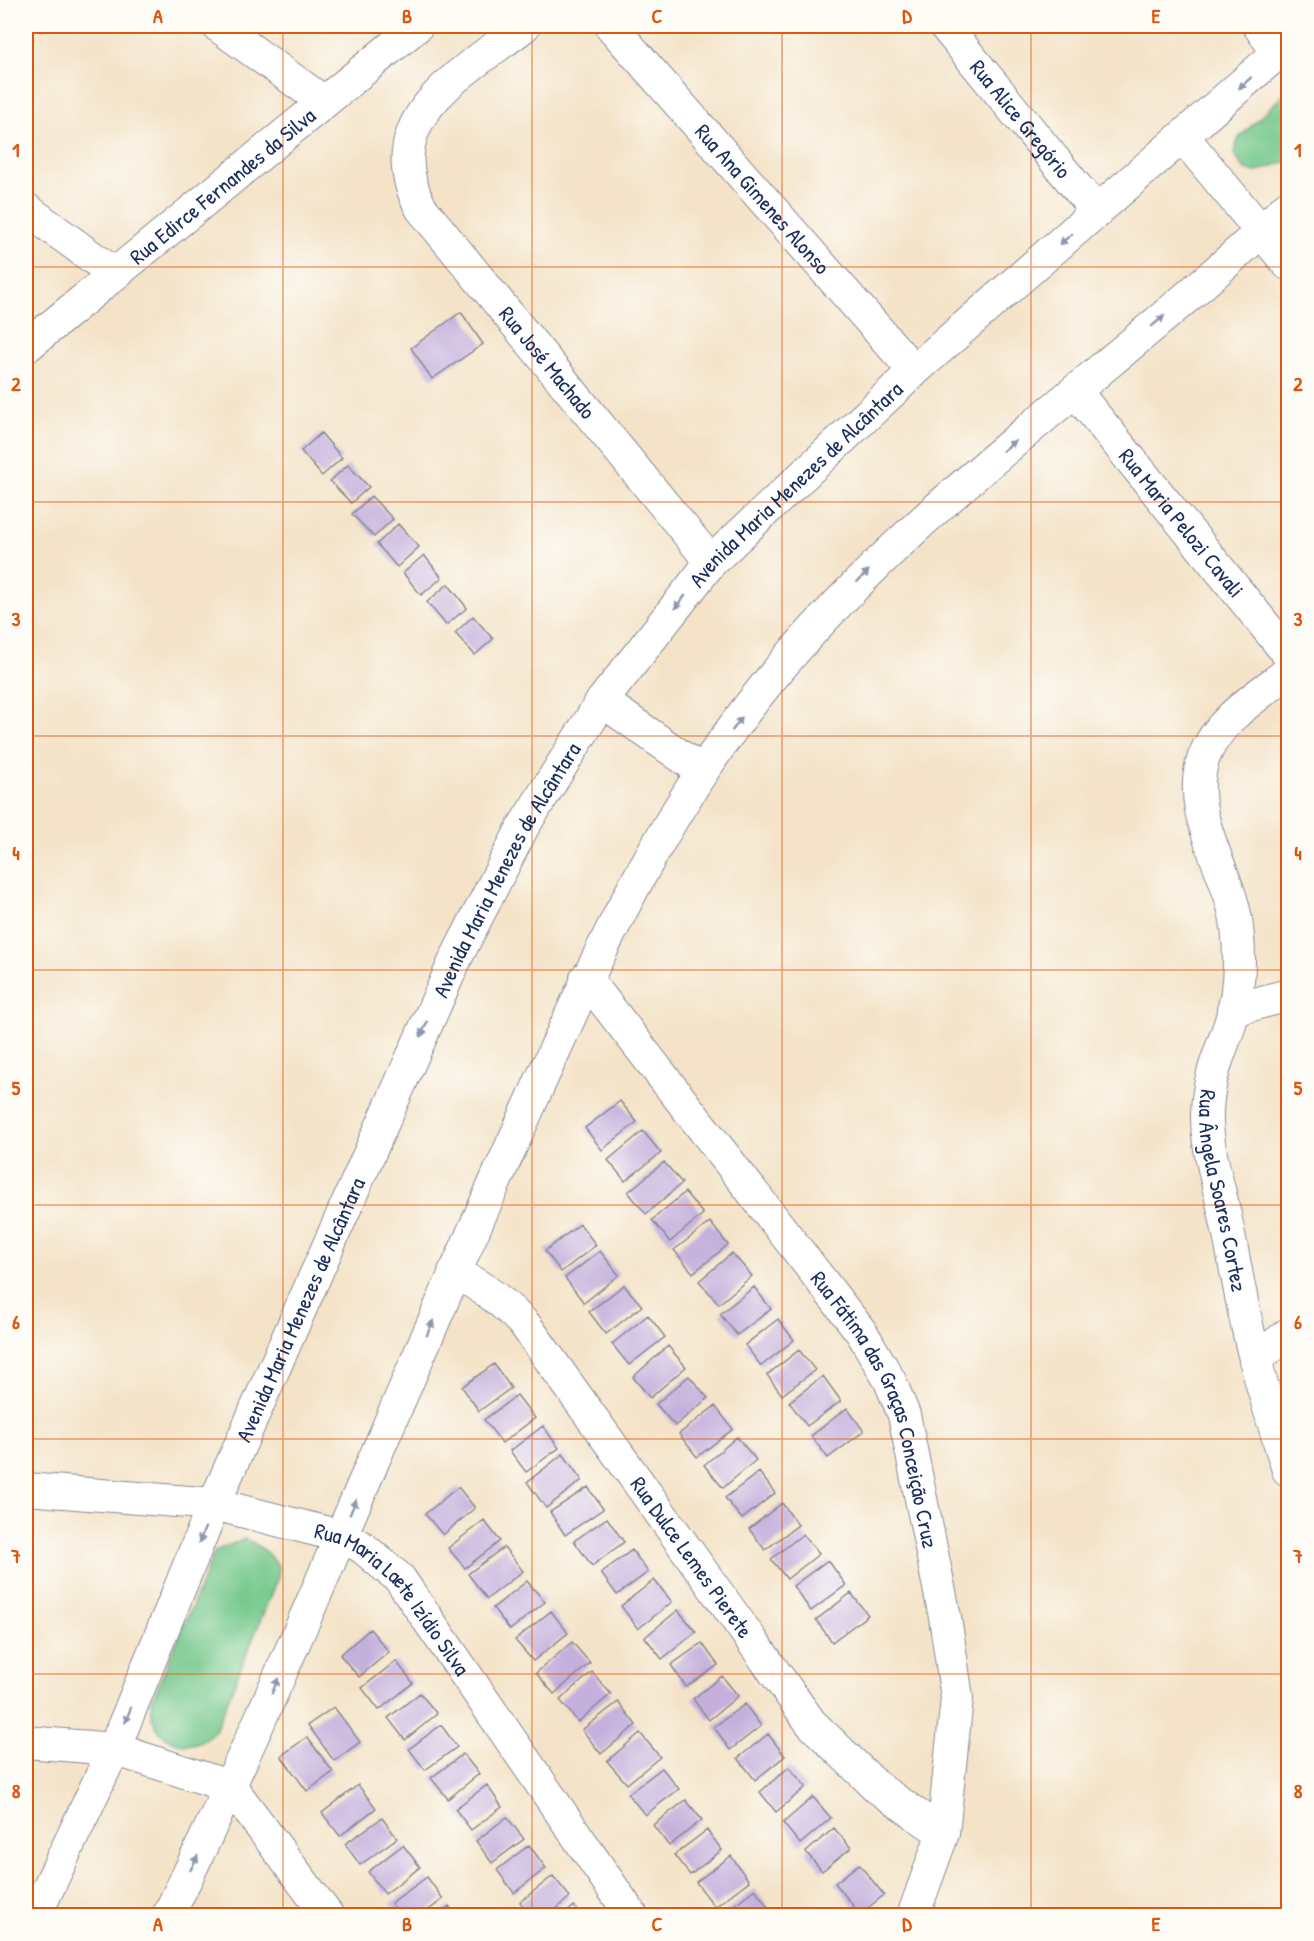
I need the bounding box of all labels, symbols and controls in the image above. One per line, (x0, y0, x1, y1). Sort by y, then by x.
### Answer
text: A (153, 2, 163, 29)
text: B (402, 2, 412, 29)
text: C (652, 2, 663, 29)
text: D (902, 2, 912, 29)
text: E (1152, 2, 1161, 29)
street label: Rua Alice Gregório (963, 53, 1079, 185)
one-way arrow (1238, 76, 1253, 89)
street label: Rua Edirce Fernandes da Silva (123, 100, 322, 271)
street label: Rua Ana Gimenes Alonso (688, 117, 837, 281)
text: 1 (12, 136, 20, 163)
text: 1 (1294, 136, 1302, 163)
one-way arrow (1059, 232, 1074, 245)
street label: Rua José Machado (492, 300, 603, 425)
one-way arrow (1150, 315, 1165, 328)
text: 2 (11, 370, 21, 397)
text: 2 (1293, 370, 1303, 397)
street label: Avenida Maria Menezes de Alcântara (682, 374, 909, 593)
one-way arrow (1001, 440, 1016, 453)
street label: Rua Maria Pelozi Cavali (1112, 442, 1251, 603)
one-way arrow (856, 569, 870, 583)
one-way arrow (674, 593, 686, 609)
text: 3 (12, 605, 21, 632)
text: 3 (1294, 605, 1303, 632)
one-way arrow (730, 716, 742, 731)
street label: Avenida Maria Menezes de Alcântara (425, 736, 588, 1002)
text: 4 (12, 839, 20, 866)
text: 4 (1294, 839, 1302, 866)
one-way arrow (420, 1021, 429, 1038)
text: 5 (12, 1074, 21, 1101)
text: 5 (1294, 1074, 1303, 1101)
street label: Rua Ângela Soares Cortez (1192, 1088, 1255, 1294)
street label: Avenida Maria Menezes de Alcântara (228, 1172, 372, 1446)
street label: Rua Fátima das Graças Conceição Cruz (804, 1265, 946, 1551)
text: 6 (12, 1308, 20, 1335)
text: 6 (1294, 1308, 1302, 1335)
one-way arrow (425, 1318, 435, 1336)
street label: Rua Dulce Lemes Pierete (624, 1470, 760, 1644)
one-way arrow (348, 1498, 357, 1515)
street label: Rua Maria Laete Izídio Silva (312, 1515, 477, 1682)
one-way arrow (197, 1526, 207, 1544)
text: 7 (10, 1542, 21, 1569)
text: 7 (1292, 1542, 1303, 1569)
one-way arrow (270, 1676, 280, 1694)
one-way arrow (123, 1706, 132, 1724)
text: 8 (12, 1777, 21, 1804)
text: 8 (1294, 1777, 1303, 1804)
one-way arrow (188, 1854, 198, 1872)
text: A (153, 1910, 163, 1937)
text: B (402, 1910, 412, 1937)
text: C (652, 1910, 663, 1937)
text: D (902, 1910, 912, 1937)
text: E (1152, 1910, 1161, 1937)

